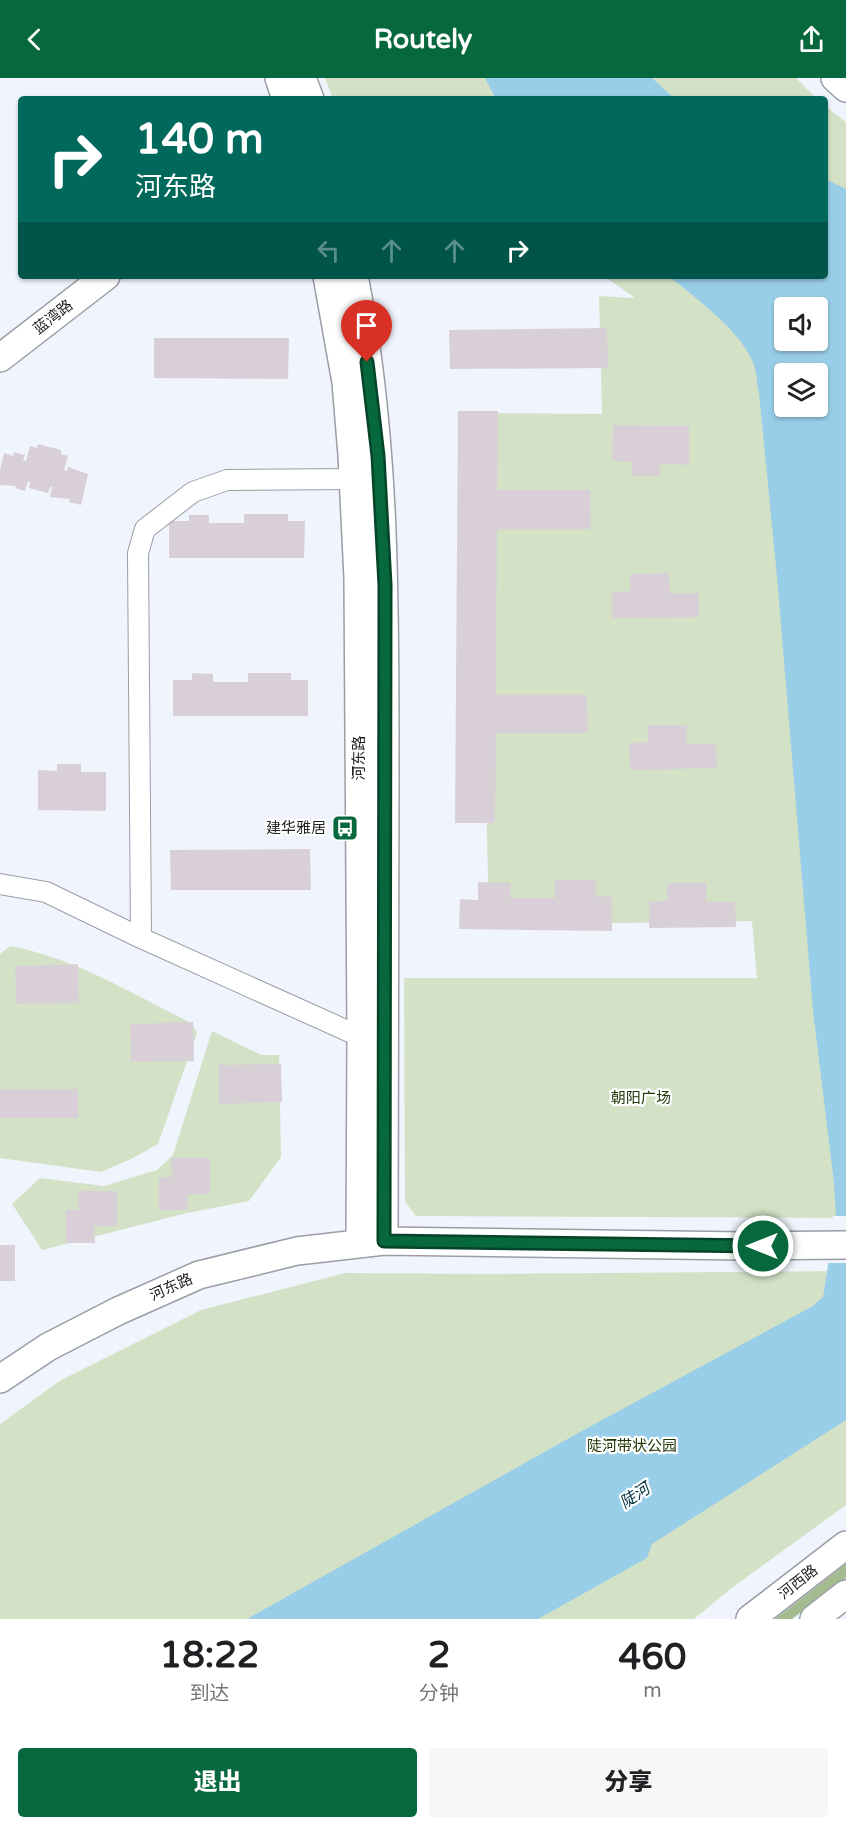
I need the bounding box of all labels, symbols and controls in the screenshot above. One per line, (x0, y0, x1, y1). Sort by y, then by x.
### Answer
icon: back (18, 23, 51, 56)
text: Routely (374, 23, 472, 56)
icon: share (795, 23, 828, 56)
text: 140 m (135, 114, 264, 165)
icon: right (36, 120, 114, 198)
text: 河东路 (135, 171, 216, 204)
icon: left (312, 234, 345, 267)
icon: ahead (375, 234, 408, 267)
icon: ahead (438, 234, 471, 267)
icon: right (501, 234, 534, 267)
street label: 蓝湾路 (30, 296, 76, 338)
map controls (774, 297, 828, 417)
button: sound (774, 297, 828, 351)
pin (341, 300, 392, 362)
icon: arrive (350, 309, 383, 342)
button: layers (774, 363, 828, 417)
street label: 河东路 (350, 735, 368, 781)
bus stop icon: 建华雅居 (330, 813, 360, 843)
place label: 建华雅居 (266, 819, 326, 837)
park label: 朝阳广场 (611, 1089, 671, 1107)
position arrow (731, 1214, 795, 1278)
street label: 河东路 (147, 1270, 195, 1304)
park label: 陡河带状公园 (587, 1437, 677, 1455)
water label: 陡河 (616, 1477, 656, 1513)
street label: 河西路 (775, 1561, 821, 1603)
text: 18:22 (160, 1634, 259, 1677)
text: 2 (428, 1634, 450, 1677)
text: 460 (619, 1636, 686, 1679)
text: m (643, 1679, 662, 1703)
text: 到达 (189, 1682, 229, 1706)
text: 分钟 (419, 1682, 459, 1706)
button: 退出 (18, 1748, 417, 1817)
button: 分享 (429, 1748, 828, 1817)

